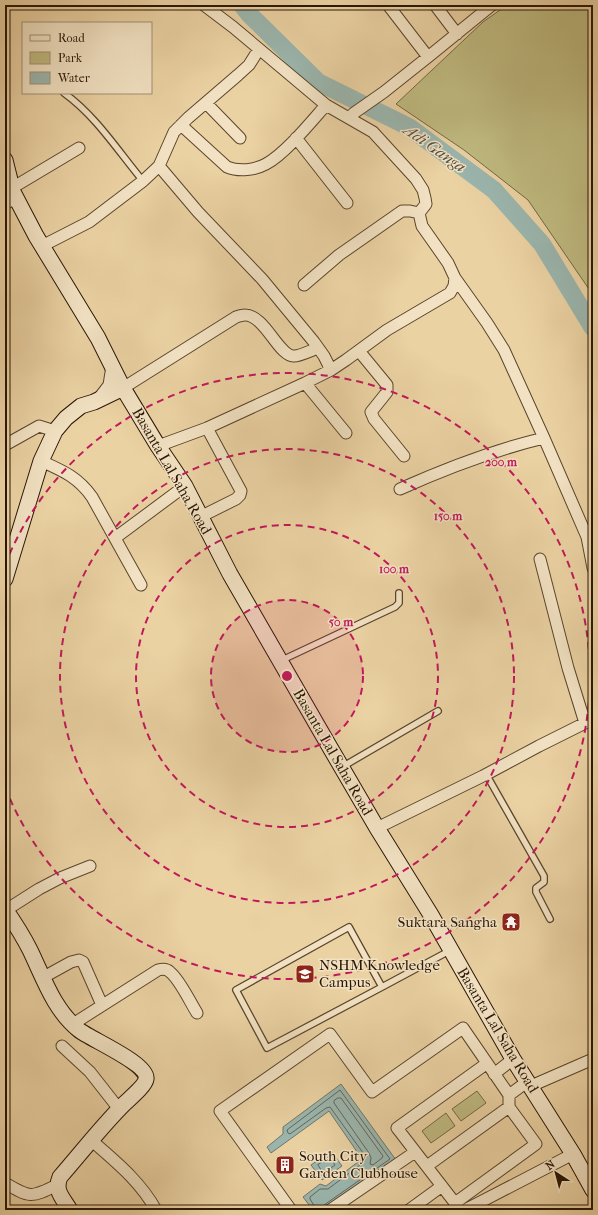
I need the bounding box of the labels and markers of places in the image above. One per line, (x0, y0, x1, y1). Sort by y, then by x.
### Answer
centre of rings (280, 669, 294, 683)
temple icon: Suktara Sangha (500, 911, 522, 933)
place label: Suktara Sangha (398, 913, 498, 931)
place label: NSHM Knowledge Campus (319, 956, 440, 991)
school or university icon: NSHM Knowledge Campus (294, 963, 316, 985)
place label: South City Garden Clubhouse (299, 1147, 418, 1182)
building icon: South City Garden Clubhouse (274, 1154, 296, 1176)

